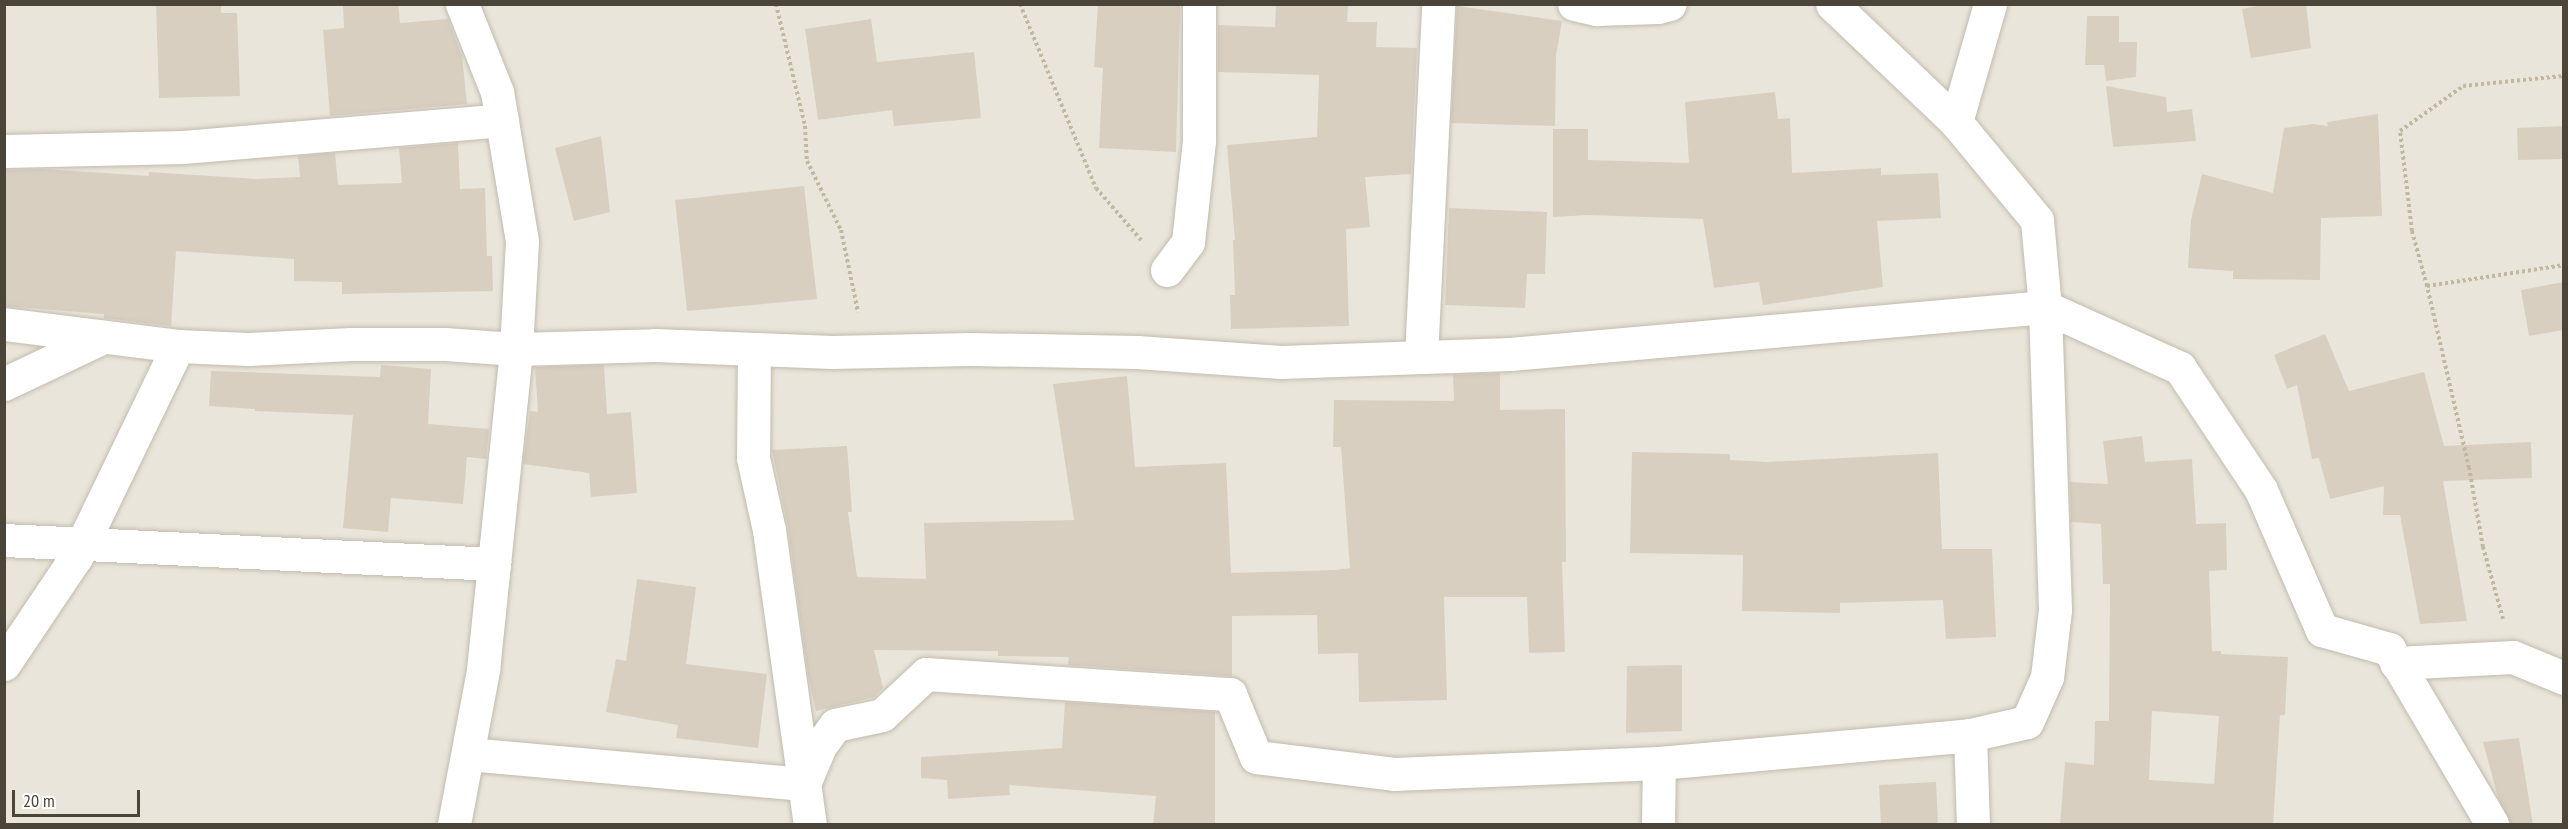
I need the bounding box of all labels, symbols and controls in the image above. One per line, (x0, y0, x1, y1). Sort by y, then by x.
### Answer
scale bar (15, 778, 142, 816)
text: 20 m (23, 789, 55, 812)

